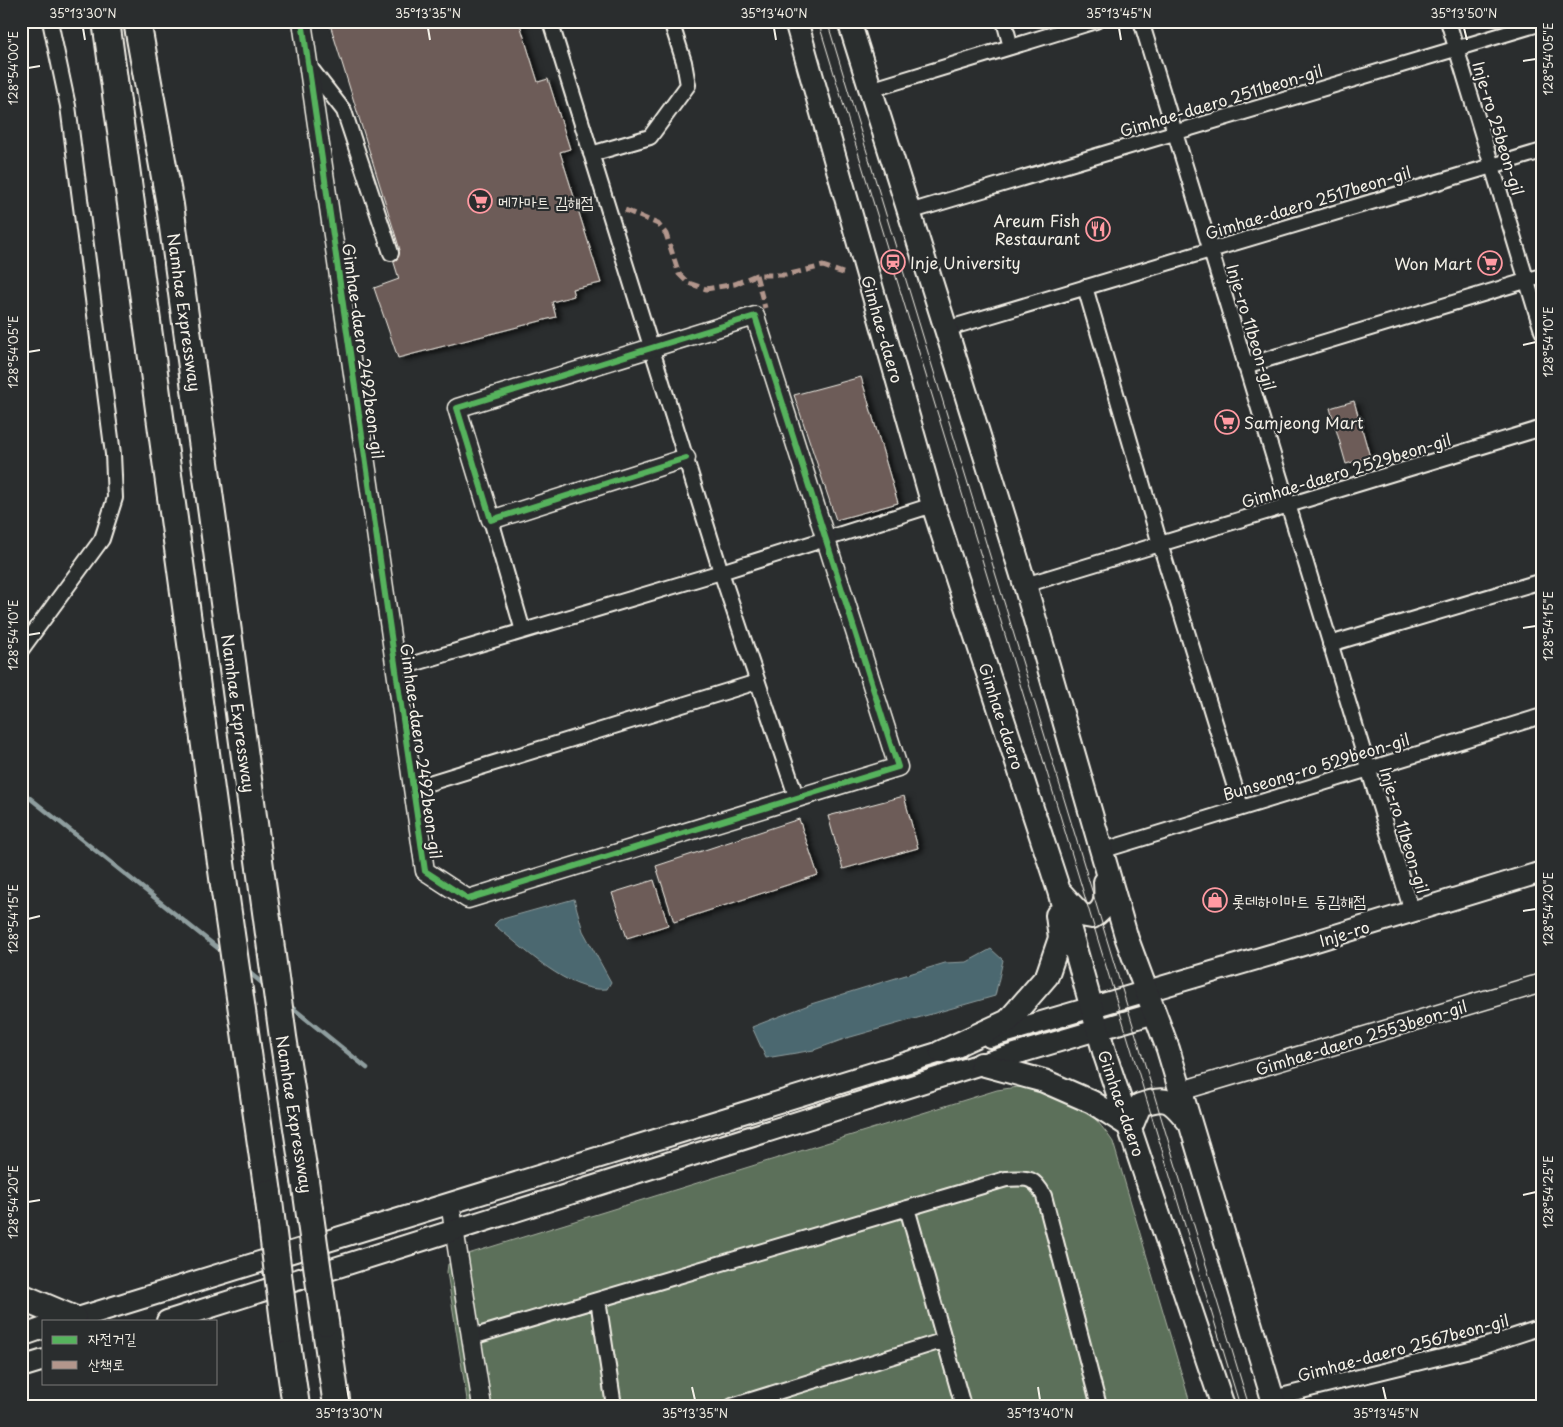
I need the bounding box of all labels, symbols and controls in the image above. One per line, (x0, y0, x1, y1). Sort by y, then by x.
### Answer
text: 35°13'30"N (49, 4, 117, 22)
text: 35°13'35"N (395, 4, 461, 22)
text: 35°13'40"N (740, 4, 808, 22)
text: 35°13'45"N (1086, 4, 1152, 22)
text: 35°13'50"N (1431, 4, 1497, 22)
text: 128°54'05"E (1539, 22, 1557, 96)
text: 128°54'00"E (4, 31, 22, 105)
street label: Gimhae-daero 2511beon-gil (1116, 58, 1326, 142)
street label: Inje-ro 25beon-gil (1467, 58, 1531, 198)
street label: Gimhae-daero 2517beon-gil (1202, 159, 1414, 245)
supermarket icon: 메가마트 김해점 (467, 188, 493, 214)
place label: 메가마트 김해점 (498, 189, 593, 213)
place label: Areum Fish Restaurant (993, 208, 1080, 250)
restaurant icon: Areum Fish Restaurant (1085, 216, 1111, 242)
street label: Namhae Expressway (162, 231, 208, 393)
street label: Gimhae-daero 2492beon-gil (337, 242, 391, 460)
station icon: Inje University (880, 249, 906, 275)
place label: Inje University (910, 250, 1021, 274)
supermarket icon: Won Mart (1477, 250, 1503, 276)
place label: Won Mart (1394, 251, 1472, 275)
street label: Inje-ro 11beon-gil (1221, 261, 1283, 393)
street label: Gimhae-daero (856, 272, 910, 386)
text: 128°54'10"E (1539, 306, 1557, 378)
text: 128°54'05"E (4, 315, 22, 389)
supermarket icon: Samjeong Mart (1214, 409, 1240, 435)
place label: Samjeong Mart (1244, 410, 1364, 434)
street label: Gimhae-daero 2529beon-gil (1238, 427, 1454, 513)
text: 128°54'15"E (1539, 591, 1557, 661)
text: 128°54'10"E (4, 599, 22, 671)
street label: Namhae Expressway (216, 632, 262, 794)
street label: Gimhae-daero 2492beon-gil (395, 642, 449, 860)
street label: Gimhae-daero (973, 659, 1031, 773)
street label: Bunseong-ro 529beon-gil (1220, 726, 1412, 806)
street label: Inje-ro 11beon-gil (1374, 764, 1436, 896)
text: 128°54'20"E (1539, 872, 1557, 946)
text: 128°54'15"E (4, 884, 22, 954)
shop icon: 롯데하이마트 동김해점 (1202, 887, 1228, 913)
place label: 롯데하이마트 동김해점 (1232, 888, 1366, 912)
street label: Inje-ro (1316, 914, 1372, 952)
street label: Gimhae-daero 2553beon-gil (1252, 993, 1470, 1081)
street label: Namhae Expressway (271, 1033, 319, 1195)
street label: Gimhae-daero (1093, 1047, 1151, 1160)
text: 128°54'25"E (1539, 1155, 1557, 1229)
text: 128°54'20"E (4, 1165, 22, 1239)
street label: Gimhae-daero 2567beon-gil (1294, 1307, 1512, 1387)
legend (42, 1320, 218, 1384)
text: 자전거길 (88, 1326, 136, 1349)
text: 산책로 (88, 1352, 124, 1375)
text: 35°13'30"N (315, 1404, 383, 1422)
text: 35°13'35"N (662, 1404, 728, 1422)
text: 35°13'40"N (1006, 1404, 1074, 1422)
text: 35°13'45"N (1353, 1404, 1419, 1422)

